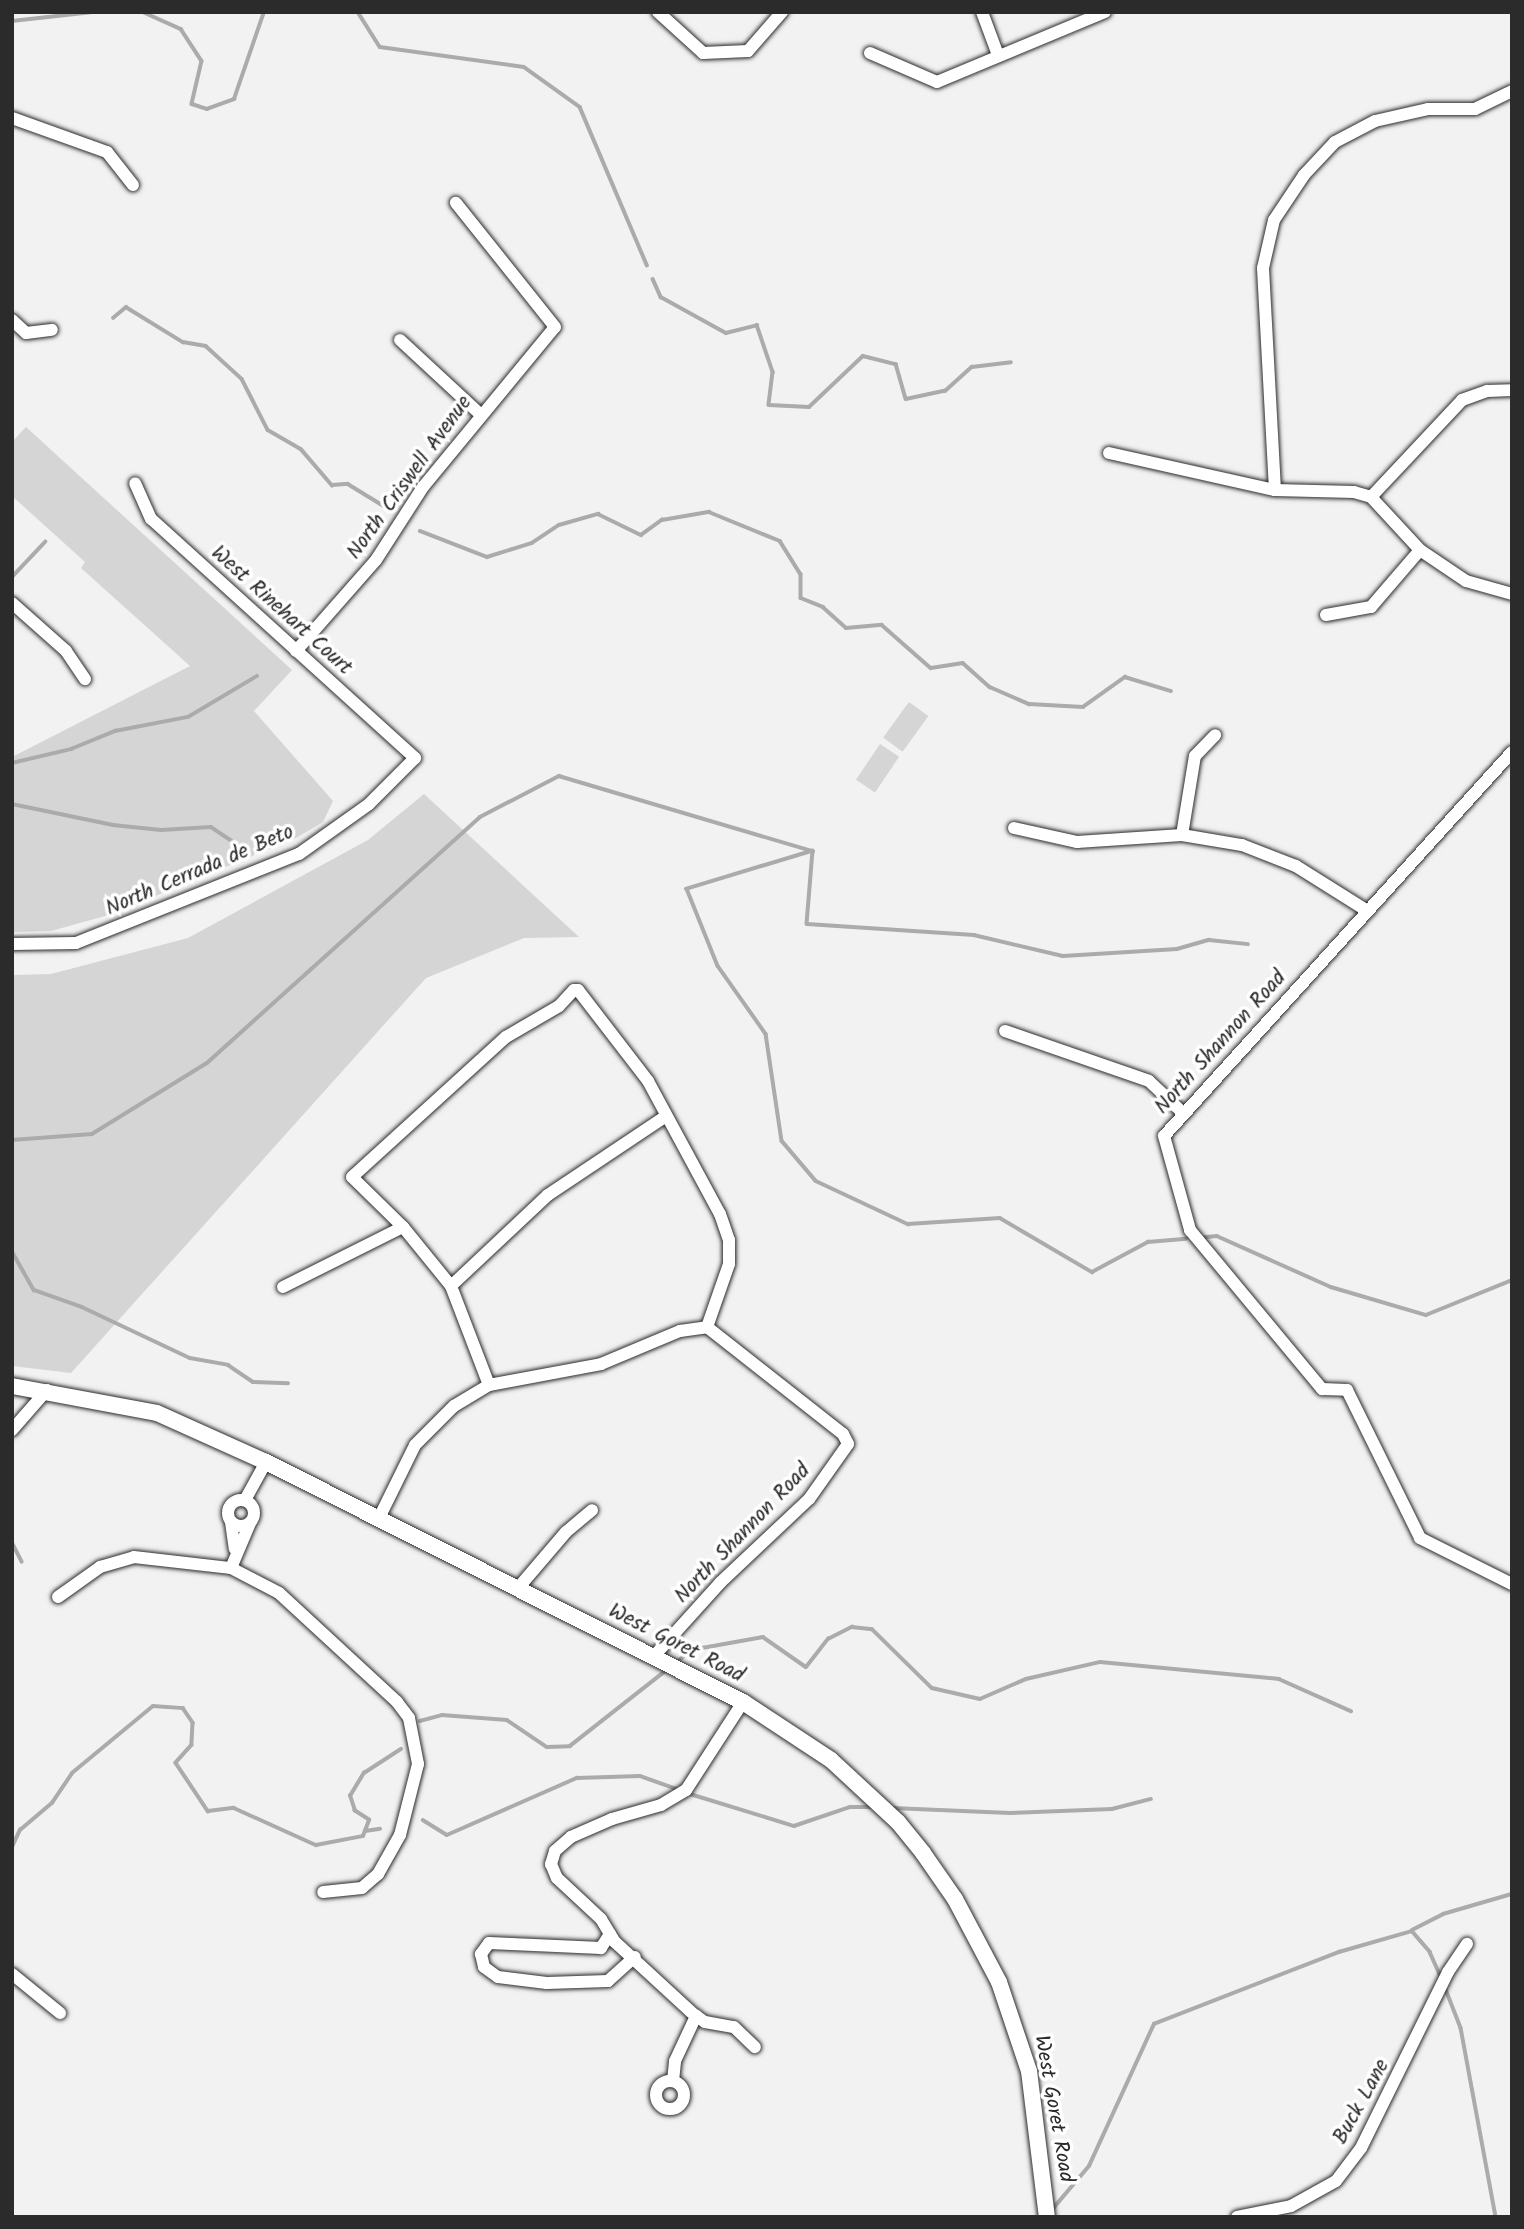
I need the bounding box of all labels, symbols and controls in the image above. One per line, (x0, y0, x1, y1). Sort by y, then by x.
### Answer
street label: North Criswell Avenue (342, 391, 478, 565)
street label: West Rinehart Court (205, 541, 357, 681)
street label: North Cerrada de Beto (102, 820, 298, 922)
street label: North Shannon Road (1150, 966, 1292, 1120)
street label: North Shannon Road (670, 1459, 816, 1609)
street label: West Goret Road (604, 1599, 748, 1689)
street label: West Goret Road (1028, 2034, 1078, 2184)
street label: Buck Lane (1328, 2055, 1396, 2149)

